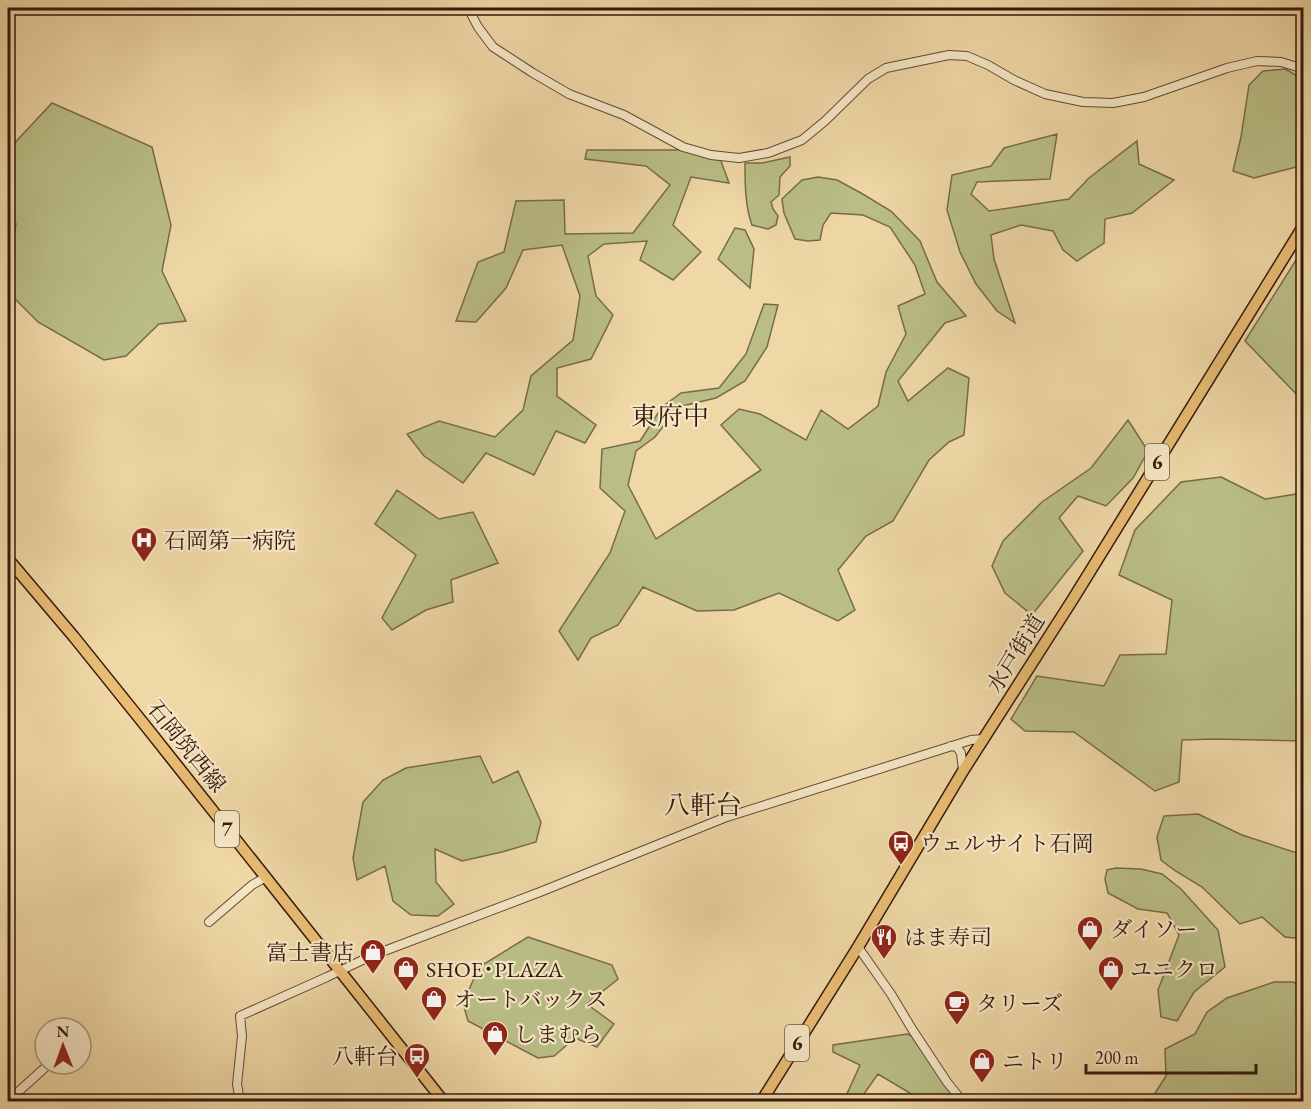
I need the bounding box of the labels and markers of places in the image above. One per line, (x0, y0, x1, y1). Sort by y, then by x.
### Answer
hospital icon: 石岡第一病院 (129, 525, 159, 563)
place label: 石岡第一病院 (164, 526, 296, 555)
bus stop icon: ウェルサイト石岡 (886, 828, 916, 866)
place label: ウェルサイト石岡 (920, 829, 1094, 858)
shop icon: ダイソー (1075, 914, 1105, 952)
place label: ダイソー (1110, 915, 1198, 944)
restaurant icon: はま寿司 (869, 922, 899, 960)
place label: はま寿司 (904, 923, 992, 952)
shop icon: 富士書店 (358, 937, 388, 975)
place label: 富士書店 (266, 938, 354, 967)
shop icon: SHOE･PLAZA (391, 954, 421, 992)
shop icon: ユニクロ (1096, 954, 1126, 992)
place label: SHOE･PLAZA (426, 955, 564, 984)
place label: ユニクロ (1130, 955, 1218, 984)
shop icon: オートバックス (419, 984, 449, 1022)
place label: オートバックス (454, 985, 607, 1014)
cafe icon: タリーズ (942, 988, 972, 1026)
place label: タリーズ (976, 989, 1063, 1018)
shop icon: しまむら (480, 1019, 510, 1057)
place label: しまむら (514, 1020, 602, 1049)
bus stop icon: 八軒台 (402, 1041, 432, 1079)
place label: 八軒台 (332, 1042, 398, 1071)
shop icon: ニトリ (967, 1046, 997, 1084)
place label: ニトリ (1002, 1047, 1068, 1076)

